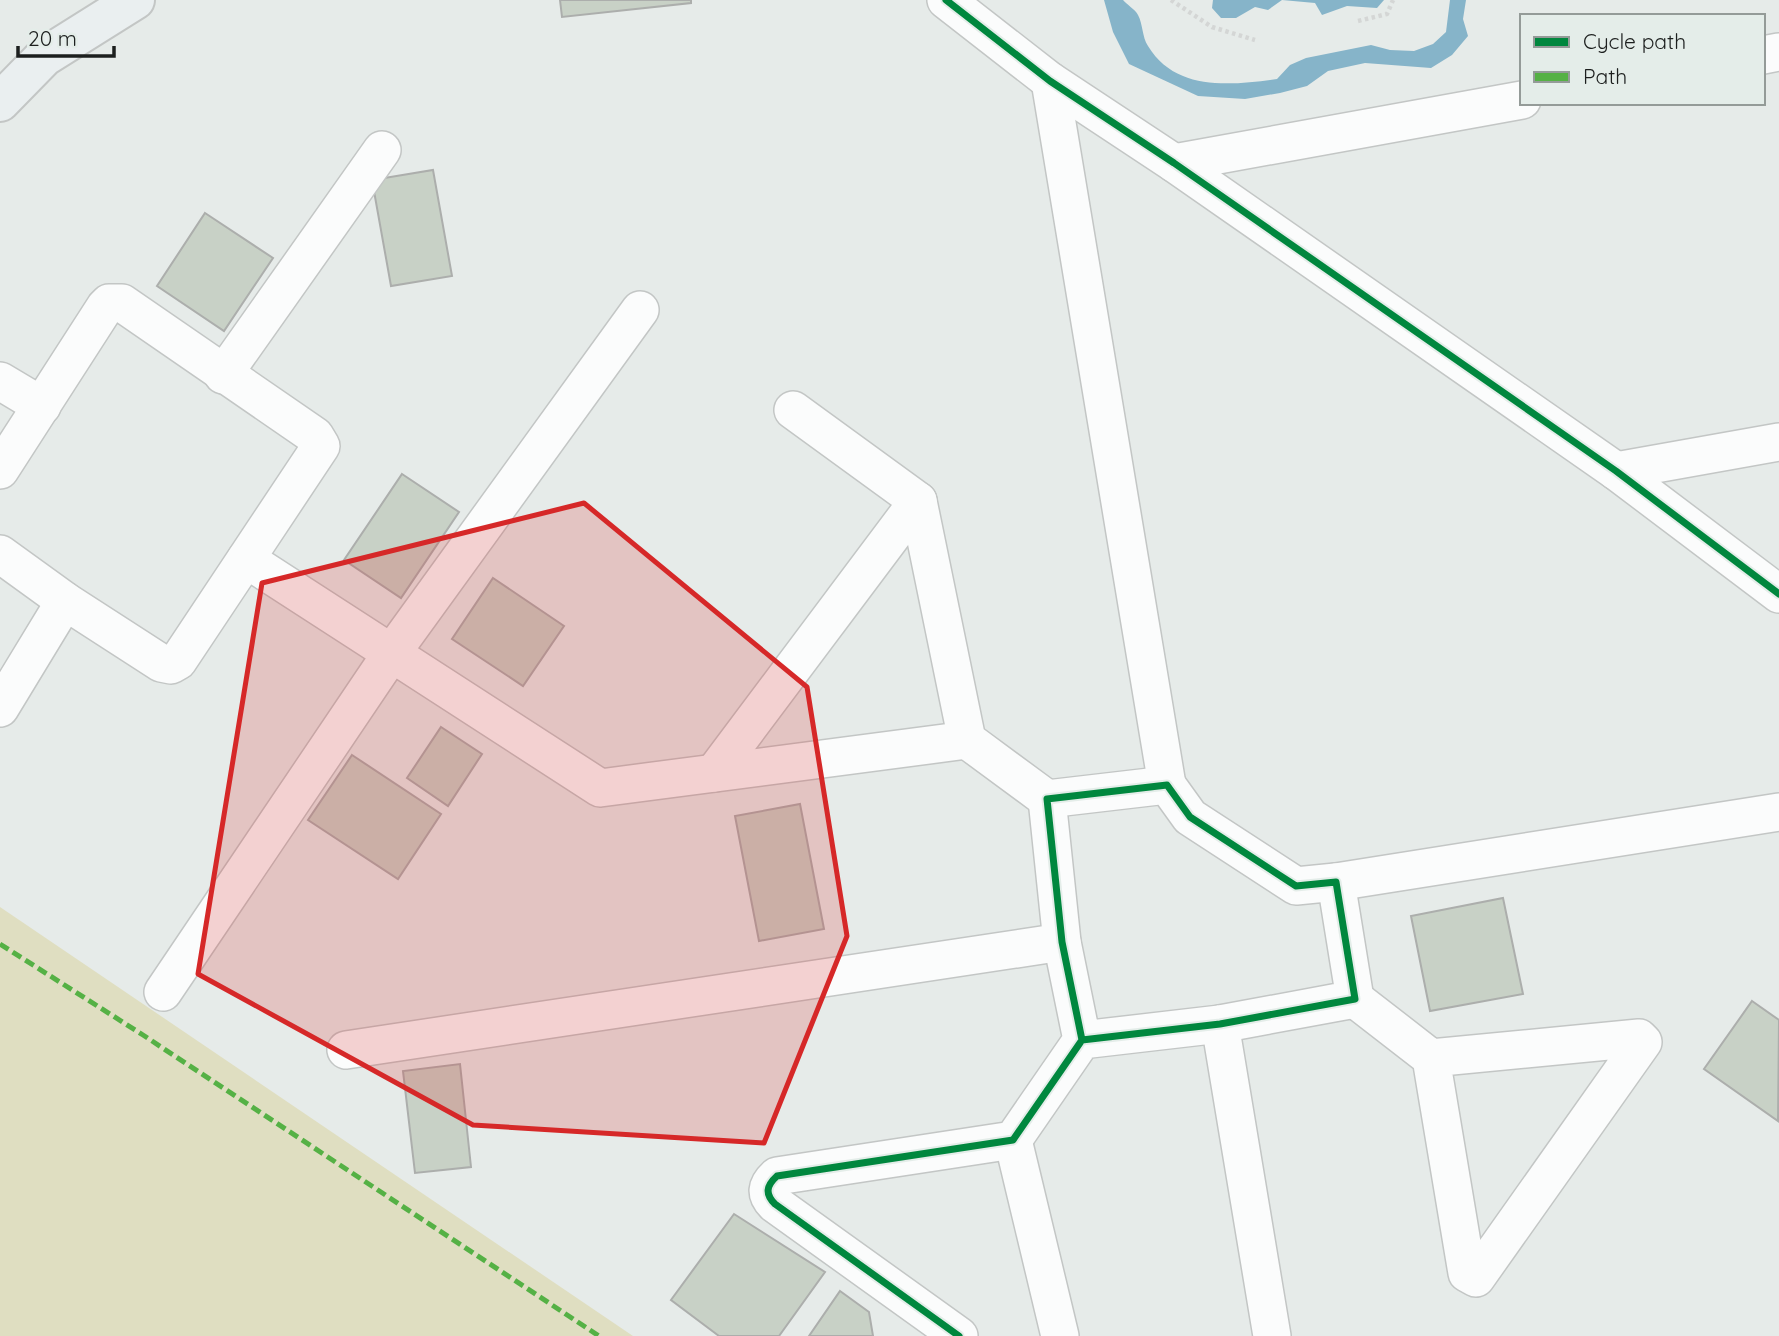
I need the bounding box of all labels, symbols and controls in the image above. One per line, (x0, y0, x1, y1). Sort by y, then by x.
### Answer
scale bar (18, 14, 114, 58)
legend (1520, 14, 1765, 105)
text: 20 m (28, 25, 77, 51)
text: Cycle path (1583, 28, 1686, 54)
text: Path (1583, 63, 1627, 89)

